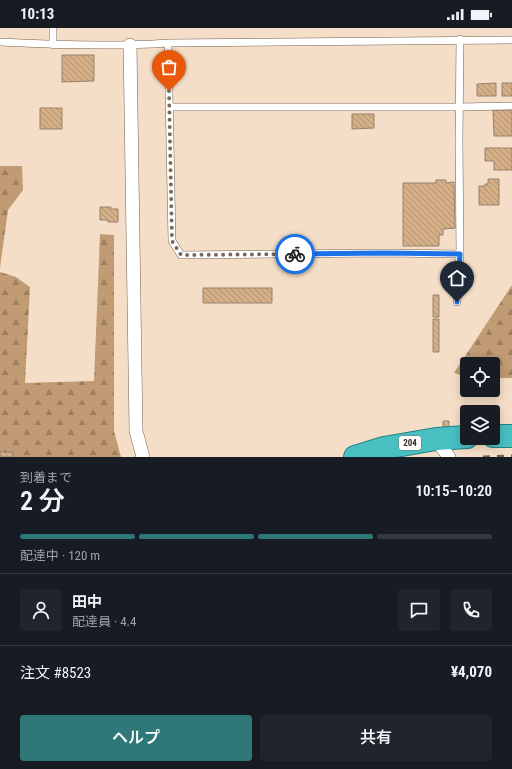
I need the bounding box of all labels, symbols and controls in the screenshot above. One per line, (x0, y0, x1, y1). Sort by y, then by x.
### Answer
text: 10:13 (20, 5, 54, 23)
pin (152, 50, 186, 91)
icon: bag (158, 56, 180, 78)
courier (275, 234, 315, 274)
icon: bike (284, 243, 306, 265)
pin (440, 261, 474, 302)
icon: home (446, 267, 468, 289)
map controls (460, 357, 500, 445)
button: locate (460, 357, 500, 397)
button: layers (460, 405, 500, 445)
road number: 204 (399, 436, 421, 450)
text: 到着まで (20, 470, 72, 485)
text: 10:15–10:20 (415, 482, 492, 500)
text: 2 分 (20, 486, 65, 516)
text: 配達中 · 120 m (20, 548, 100, 563)
button: person (20, 589, 62, 631)
button: chat (398, 589, 440, 631)
button: phone (450, 589, 492, 631)
text: 田中 (72, 593, 102, 611)
text: 配達員 · 4.4 (72, 614, 136, 629)
text: ¥4,070 (451, 663, 492, 681)
text: 注文 #8523 (20, 664, 91, 682)
button: ヘルプ (20, 715, 252, 761)
button: 共有 (260, 715, 492, 761)

